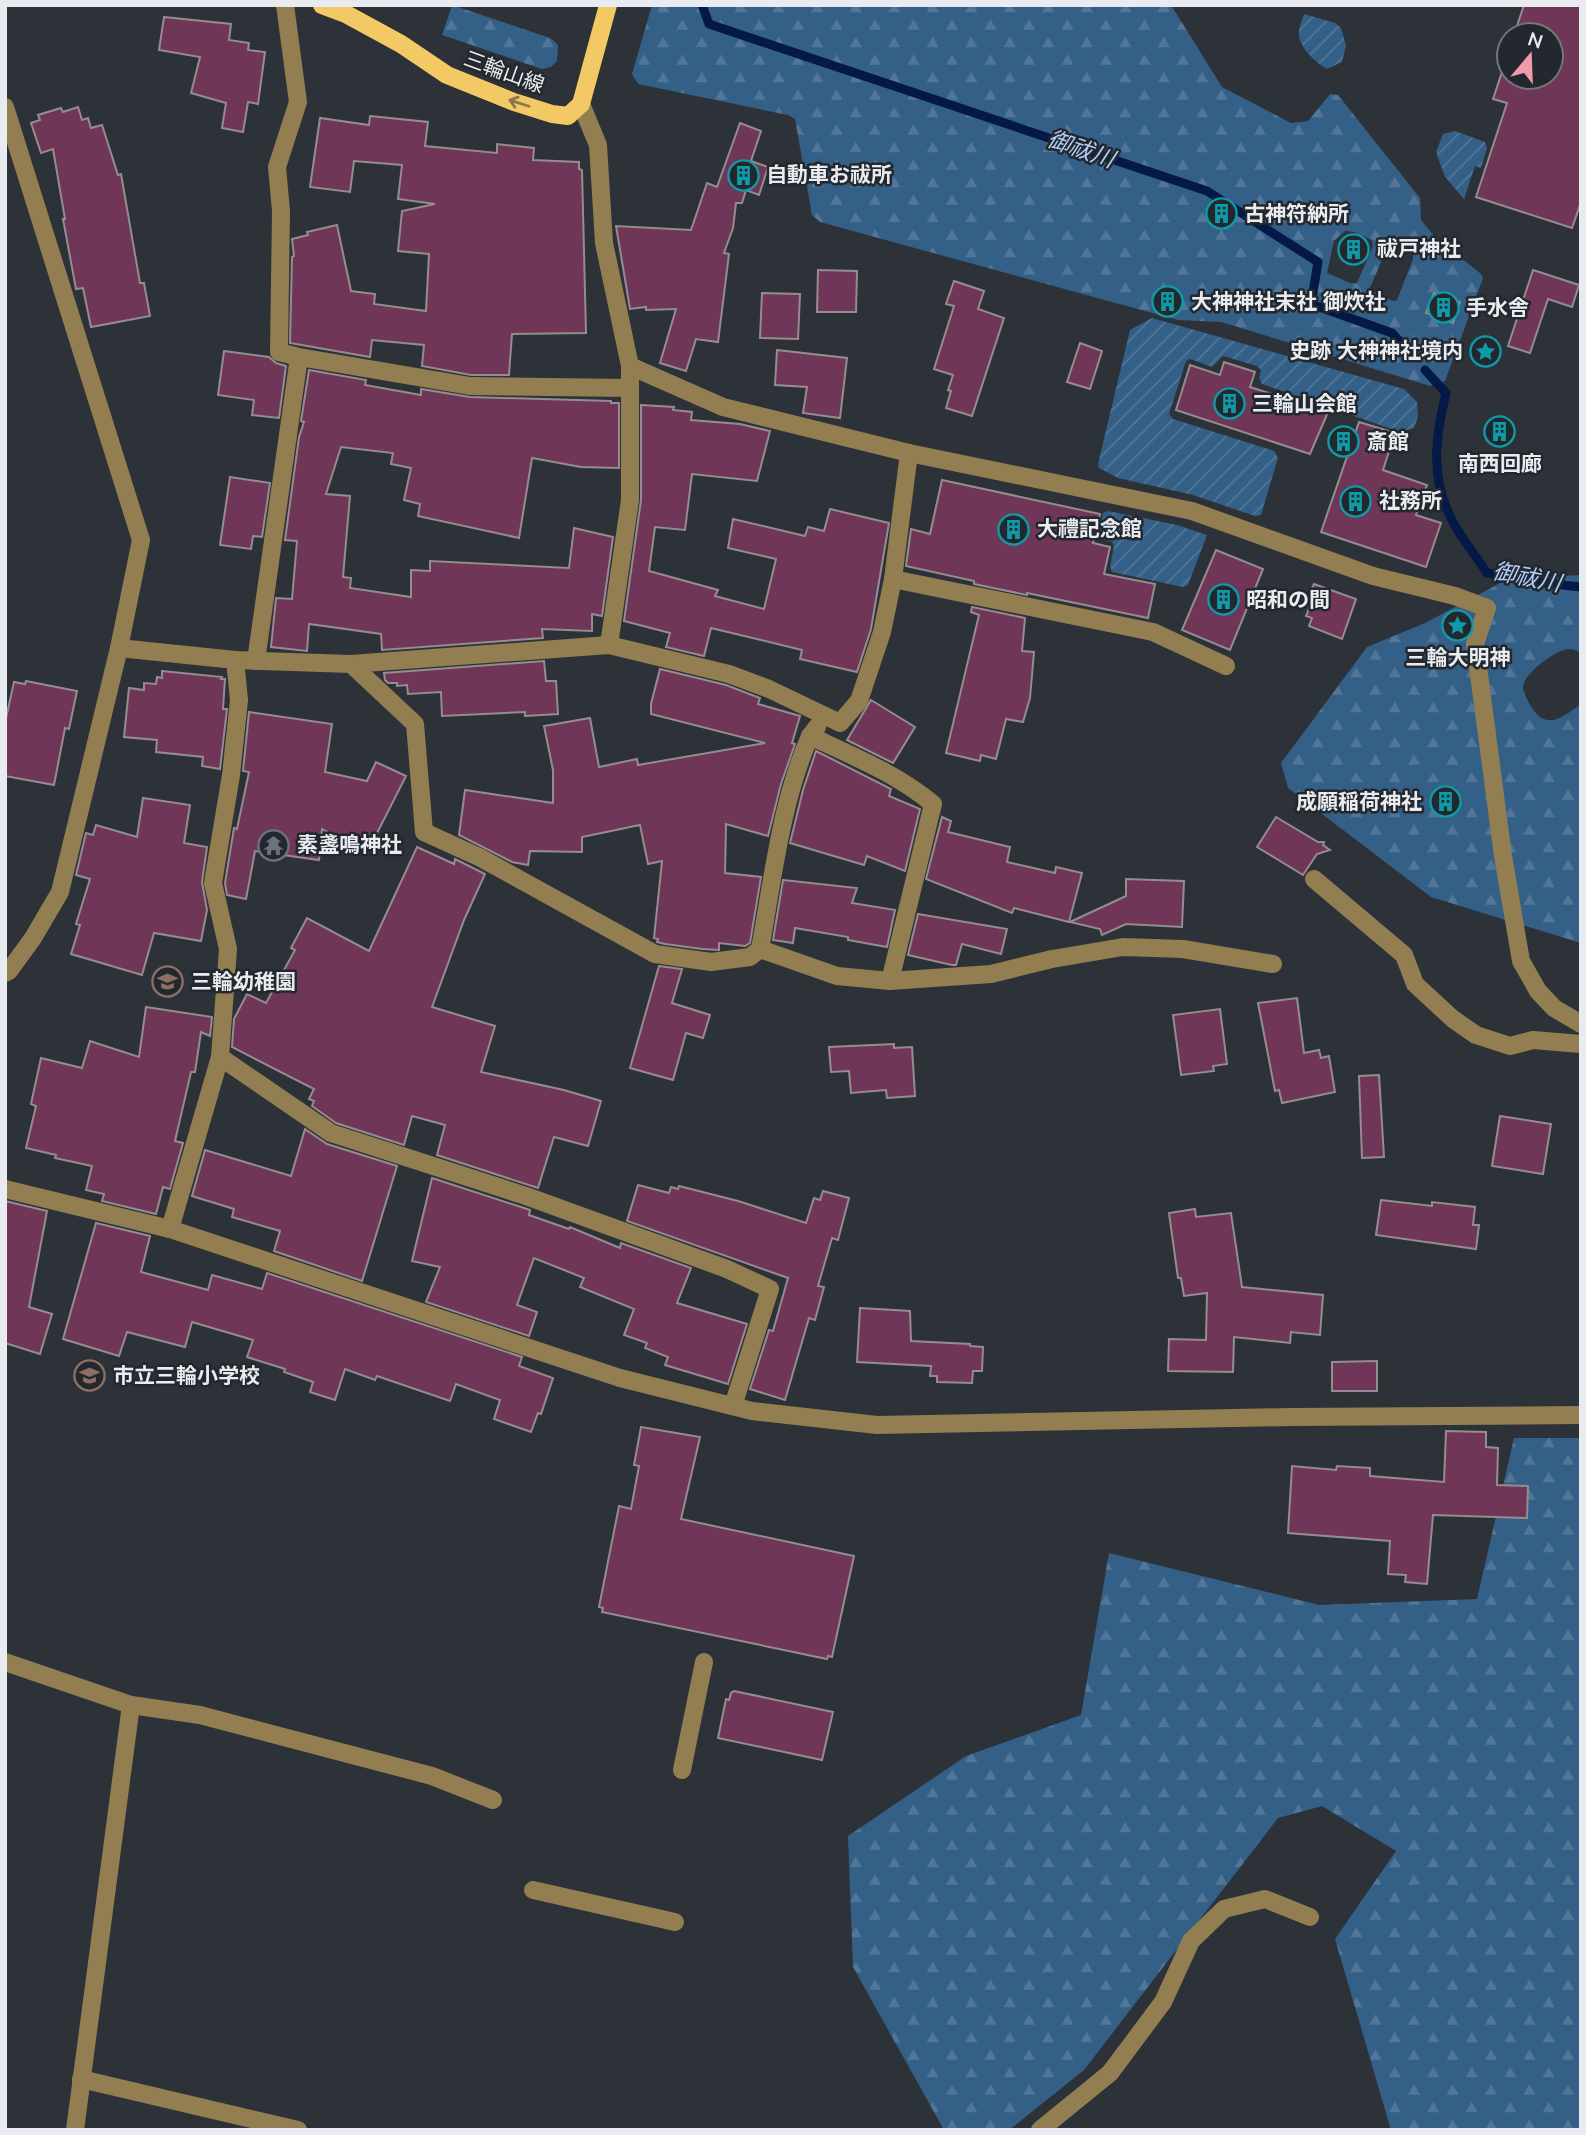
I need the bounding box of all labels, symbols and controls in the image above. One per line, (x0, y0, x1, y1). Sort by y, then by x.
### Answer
north arrow (1495, 21, 1565, 91)
text: N (1524, 26, 1546, 55)
street label: 三輪山線 (460, 44, 548, 100)
one-way arrow (509, 96, 531, 108)
water label: 御祓川 (1043, 124, 1121, 176)
building icon: 自動車お祓所 (726, 158, 760, 192)
place label: 自動車お祓所 (766, 161, 892, 189)
building icon: 古神符納所 (1204, 197, 1238, 231)
place label: 古神符納所 (1244, 200, 1349, 228)
building icon: 祓戸神社 (1337, 232, 1371, 266)
place label: 祓戸神社 (1377, 235, 1461, 263)
building icon: 大神神社末社 御炊社 (1151, 285, 1185, 319)
place label: 大神神社末社 御炊社 (1191, 288, 1386, 316)
building icon: 手水舎 (1426, 291, 1460, 325)
place label: 手水舎 (1466, 294, 1529, 322)
place icon: 史跡 大神神社境内 (1469, 334, 1503, 368)
place label: 史跡 大神神社境内 (1289, 337, 1463, 365)
building icon: 三輪山会館 (1212, 387, 1246, 421)
place label: 三輪山会館 (1252, 390, 1357, 418)
building icon: 南西回廊 (1483, 415, 1517, 449)
building icon: 斎館 (1327, 425, 1361, 459)
place label: 斎館 (1367, 428, 1409, 456)
place label: 南西回廊 (1458, 450, 1542, 478)
building icon: 社務所 (1339, 484, 1373, 518)
place label: 社務所 (1379, 487, 1442, 515)
building icon: 大禮記念館 (997, 512, 1031, 546)
place label: 大禮記念館 (1037, 515, 1142, 543)
water label: 御祓川 (1490, 556, 1567, 600)
building icon: 昭和の間 (1206, 583, 1240, 617)
place label: 昭和の間 (1246, 586, 1330, 614)
place icon: 三輪大明神 (1441, 609, 1475, 643)
place label: 三輪大明神 (1406, 644, 1511, 672)
building icon: 成願稲荷神社 (1428, 785, 1462, 819)
place label: 成願稲荷神社 (1296, 788, 1422, 816)
temple icon: 素盞鳴神社 (257, 828, 291, 862)
place label: 素盞鳴神社 (297, 831, 402, 859)
school or university icon: 三輪幼稚園 (151, 965, 185, 999)
place label: 三輪幼稚園 (191, 968, 296, 996)
school or university icon: 市立三輪小学校 (73, 1359, 107, 1393)
place label: 市立三輪小学校 (113, 1362, 260, 1390)

